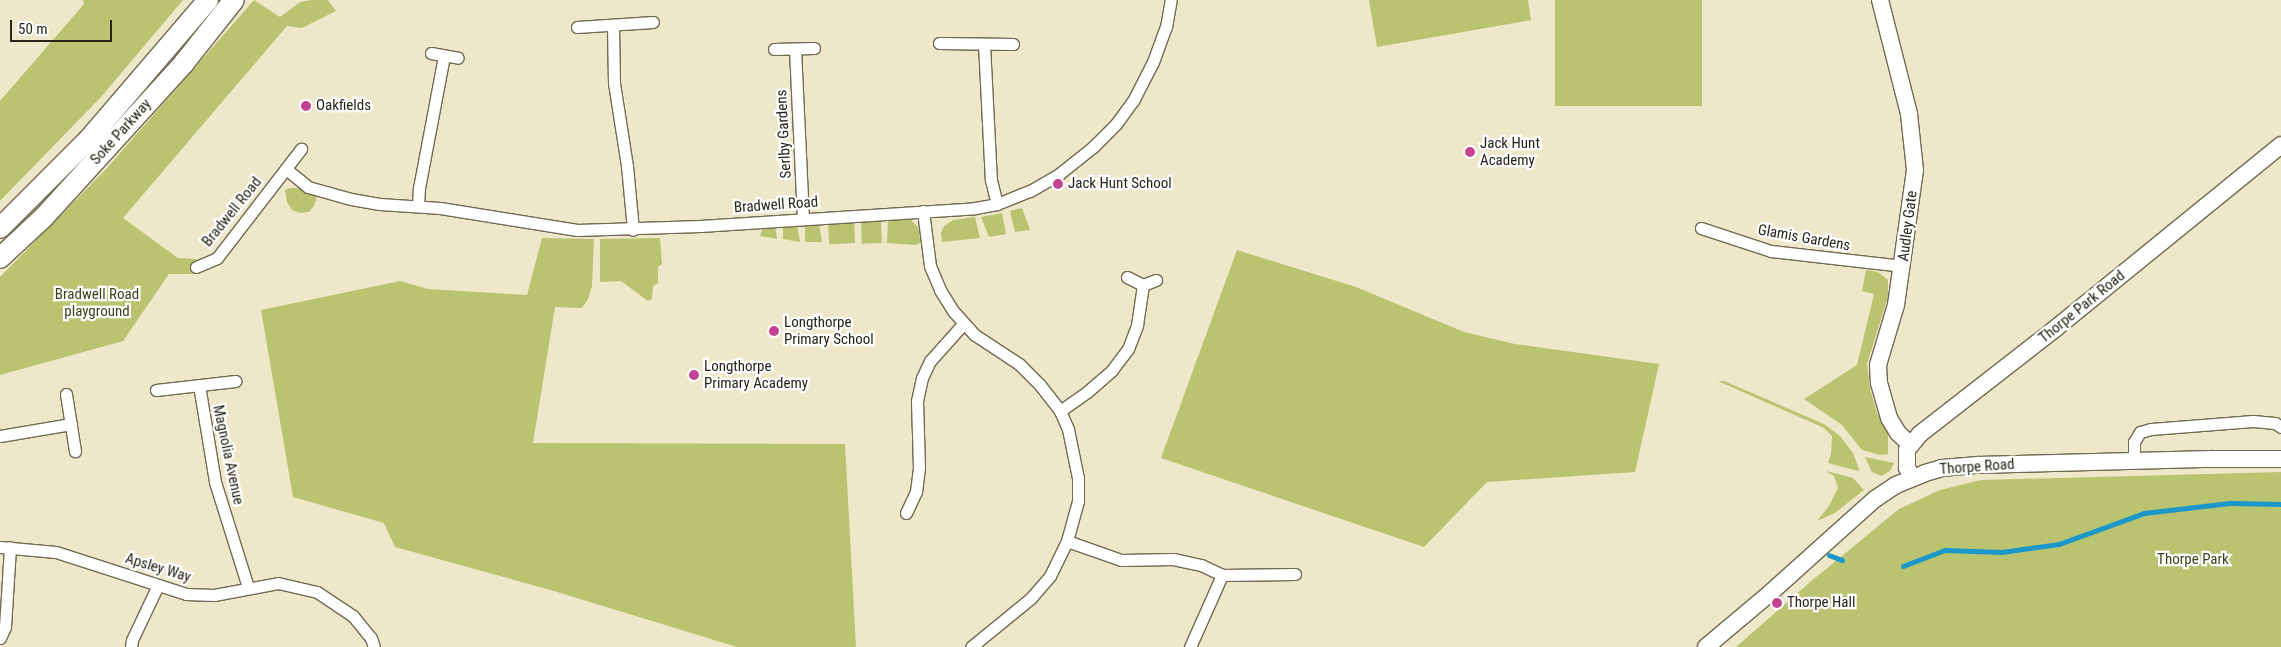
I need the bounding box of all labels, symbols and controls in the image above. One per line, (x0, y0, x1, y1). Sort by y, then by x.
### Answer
scale bar (12, 10, 115, 42)
text: 50 m (18, 20, 48, 38)
street label: Serlby Gardens (773, 89, 795, 179)
street label: Soke Parkway (87, 95, 155, 169)
place label: Oakfields (316, 97, 371, 115)
marker: Oakfields (300, 100, 312, 112)
place label: Jack Hunt Academy (1480, 134, 1540, 169)
marker: Jack Hunt Academy (1464, 146, 1476, 158)
street label: Bradwell Road (198, 174, 266, 250)
place label: Jack Hunt School (1068, 175, 1172, 193)
marker: Jack Hunt School (1052, 178, 1064, 190)
street label: Audley Gate (1895, 190, 1921, 262)
street label: Bradwell Road (733, 193, 819, 217)
street label: Glamis Gardens (1756, 221, 1852, 255)
street label: Thorpe Park Road (2035, 267, 2129, 347)
park label: Bradwell Road playground (55, 285, 139, 320)
place label: Longthorpe Primary School (784, 313, 874, 348)
marker: Longthorpe Primary School (768, 325, 780, 337)
place label: Longthorpe Primary Academy (704, 357, 808, 392)
marker: Longthorpe Primary Academy (688, 369, 700, 381)
street label: Magnolia Avenue (209, 404, 247, 506)
street label: Thorpe Road (1939, 455, 2015, 479)
street label: Apsley Way (123, 550, 193, 586)
park label: Thorpe Park (2157, 551, 2229, 569)
place label: Thorpe Hall (1787, 594, 1855, 612)
marker: Thorpe Hall (1771, 597, 1783, 609)

